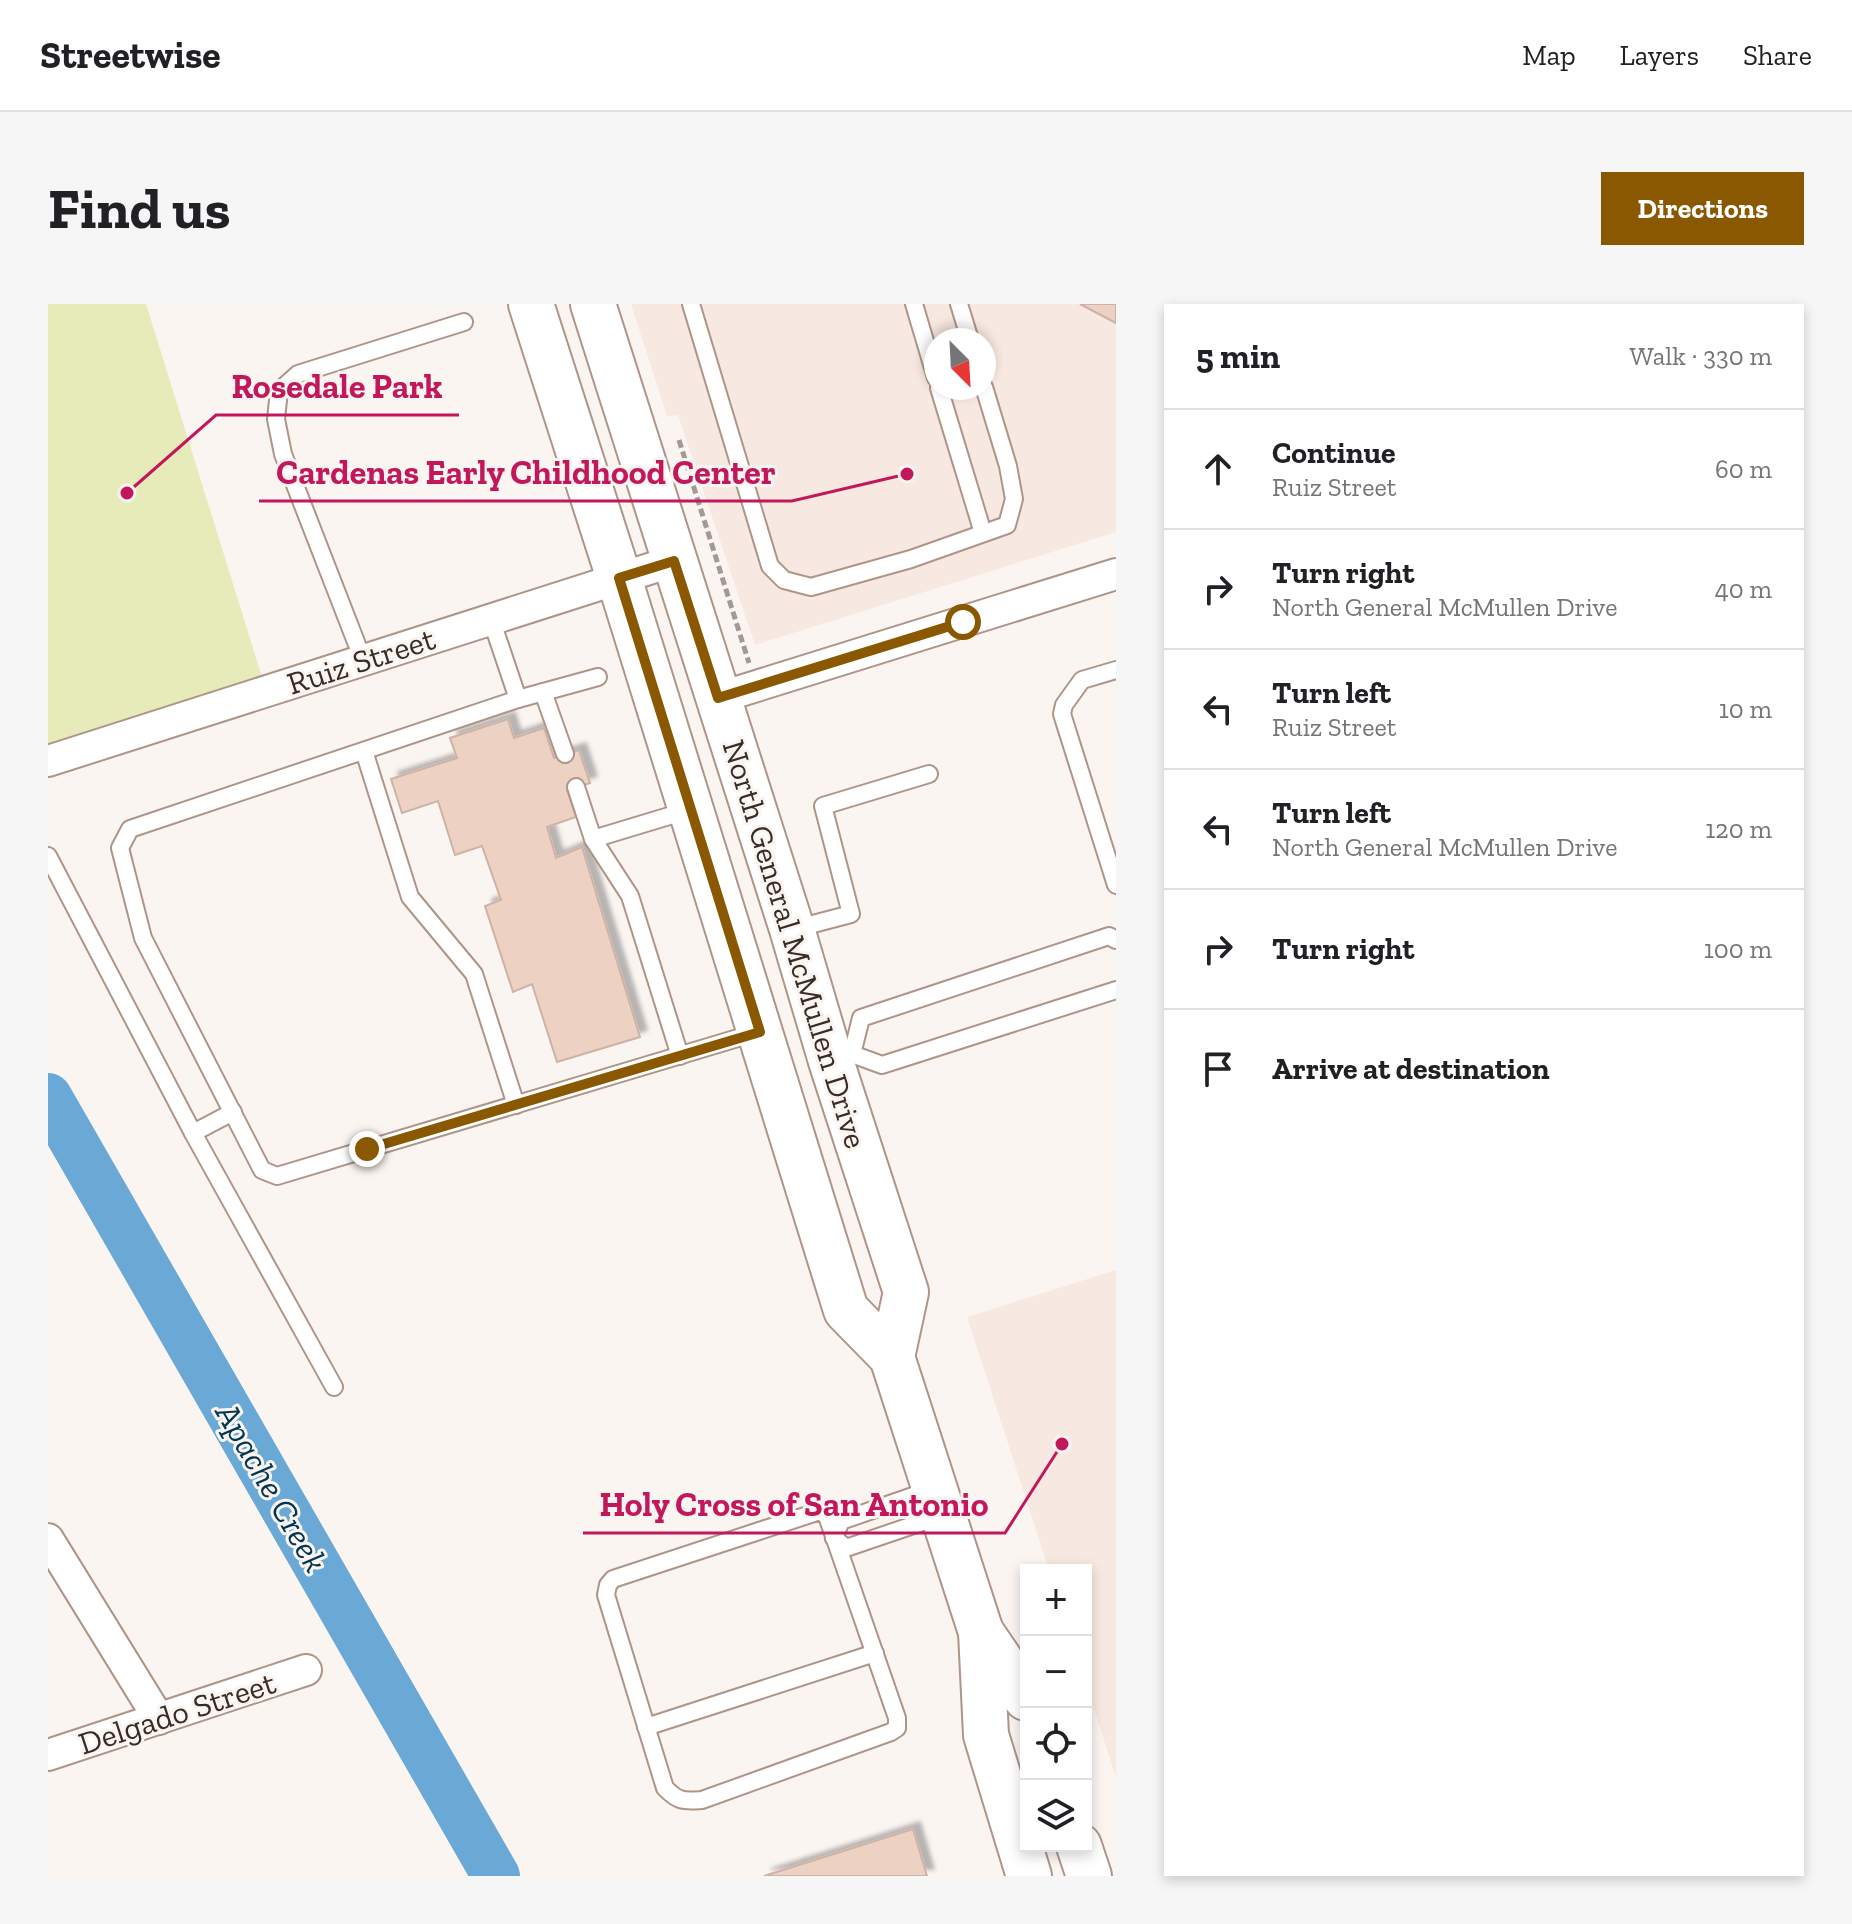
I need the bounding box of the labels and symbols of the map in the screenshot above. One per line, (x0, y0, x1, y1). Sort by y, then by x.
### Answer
north arrow (924, 328, 996, 400)
callout: Rosedale Park (216, 357, 459, 415)
text: Rosedale Park (231, 366, 443, 407)
callout: Cardenas Early Childhood Center (259, 443, 792, 501)
text: Cardenas Early Childhood Center (276, 452, 776, 493)
route start (945, 604, 981, 640)
street label: Ruiz Street (282, 619, 440, 703)
street label: North General McMullen Drive (715, 735, 875, 1153)
route end (349, 1131, 385, 1167)
water label: Apache Creek (206, 1395, 336, 1579)
callout: Holy Cross of San Antonio (583, 1475, 1005, 1533)
text: Holy Cross of San Antonio (600, 1484, 989, 1525)
street label: Delgado Street (74, 1663, 280, 1763)

